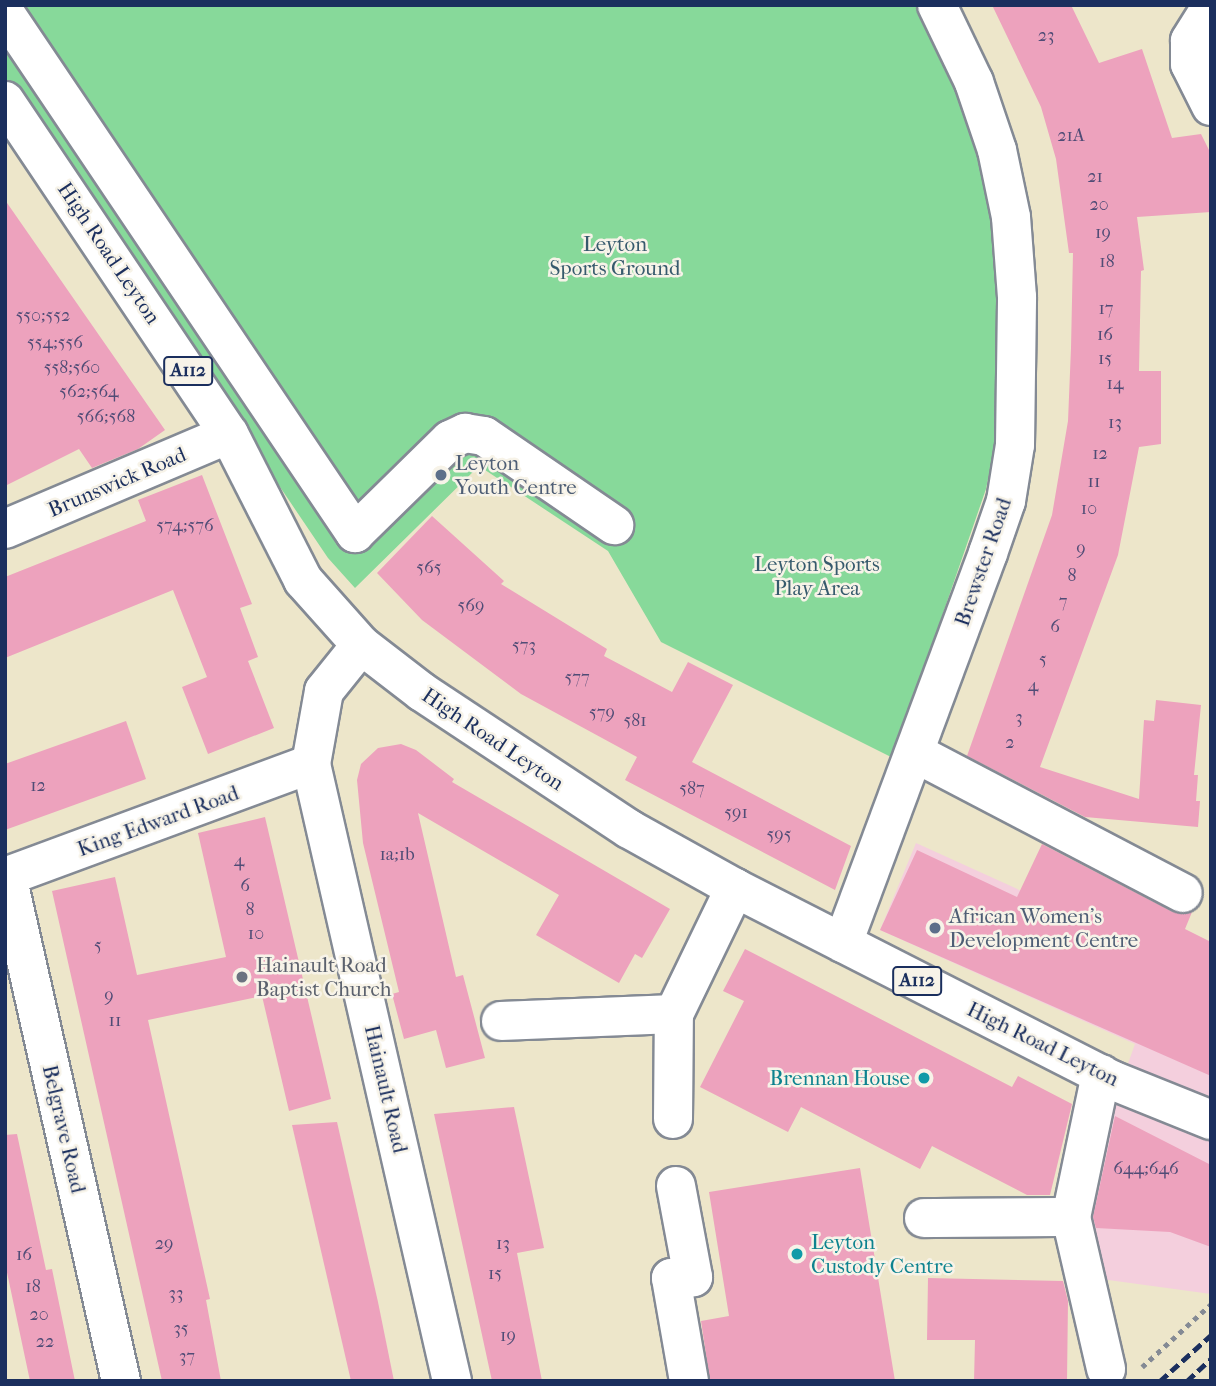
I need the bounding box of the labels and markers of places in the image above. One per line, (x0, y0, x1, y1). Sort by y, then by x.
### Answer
place label: Leyton Youth Centre (455, 450, 577, 500)
marker: Leyton Youth Centre (433, 467, 449, 483)
place label: African Women's Development Centre (949, 903, 1138, 953)
marker: African Women's Development Centre (927, 920, 943, 936)
place label: Hainault Road Baptist Church (256, 952, 392, 1002)
marker: Hainault Road Baptist Church (234, 969, 250, 985)
place label: Brennan House (770, 1065, 910, 1091)
marker: Brennan House (916, 1070, 932, 1086)
place label: Leyton Custody Centre (811, 1229, 953, 1279)
marker: Leyton Custody Centre (789, 1246, 805, 1262)

